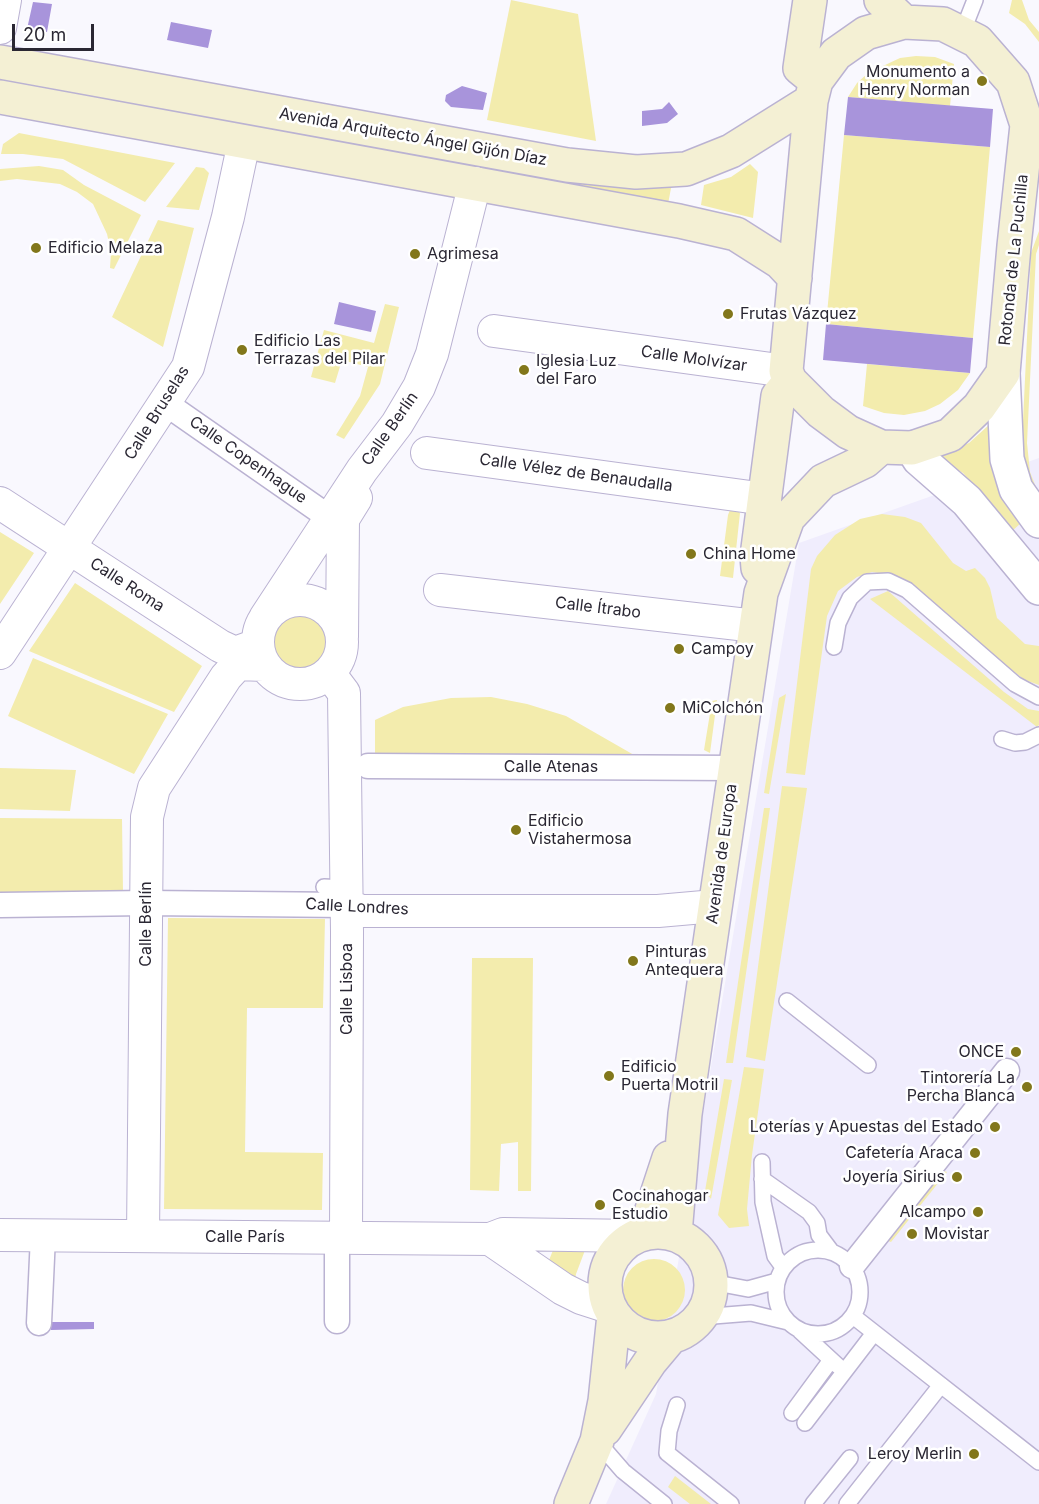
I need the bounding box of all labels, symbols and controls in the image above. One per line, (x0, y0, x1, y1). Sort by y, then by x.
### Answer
scale bar (15, 12, 98, 50)
text: 20 m (23, 24, 66, 45)
place label: Monumento a Henry Norman (859, 62, 970, 100)
marker: Monumento a Henry Norman (975, 74, 989, 88)
street label: Avenida Arquitecto Ángel Gijón Díaz (278, 104, 548, 170)
street label: Rotonda de La Puchilla (995, 173, 1033, 347)
place label: Edificio Melaza (48, 238, 163, 258)
marker: Edificio Melaza (29, 241, 43, 255)
place label: Agrimesa (427, 244, 499, 264)
marker: Agrimesa (408, 247, 422, 261)
place label: Frutas Vázquez (740, 304, 857, 324)
marker: Frutas Vázquez (721, 307, 735, 321)
place label: Edificio Las Terrazas del Pilar (254, 331, 385, 369)
street label: Calle Molvízar (640, 342, 748, 376)
marker: Edificio Las Terrazas del Pilar (235, 343, 249, 357)
place label: Iglesia Luz del Faro (536, 351, 616, 389)
street label: Calle Bruselas (120, 362, 194, 464)
marker: Iglesia Luz del Faro (517, 363, 531, 377)
street label: Calle Berlín (358, 388, 422, 470)
street label: Calle Copenhague (185, 412, 311, 508)
street label: Calle Vélez de Benaudalla (478, 450, 674, 496)
place label: China Home (703, 544, 796, 564)
marker: China Home (684, 547, 698, 561)
street label: Calle Roma (86, 554, 168, 616)
street label: Calle Ítrabo (554, 593, 642, 623)
place label: Campoy (691, 639, 754, 659)
marker: Campoy (672, 642, 686, 656)
place label: MiColchón (682, 698, 763, 718)
marker: MiColchón (663, 701, 677, 715)
street label: Calle Atenas (504, 757, 598, 777)
street label: Avenida de Europa (703, 783, 741, 925)
place label: Edificio Vistahermosa (528, 811, 632, 849)
marker: Edificio Vistahermosa (509, 823, 523, 837)
street label: Calle Berlín (136, 881, 156, 967)
street label: Calle Londres (305, 895, 409, 919)
place label: Pinturas Antequera (645, 942, 723, 980)
street label: Calle Lisboa (337, 943, 357, 1035)
marker: Pinturas Antequera (626, 954, 640, 968)
place label: ONCE (958, 1042, 1004, 1062)
marker: ONCE (1009, 1045, 1023, 1059)
place label: Edificio Puerta Motril (621, 1057, 718, 1095)
place label: Tintorería La Percha Blanca (907, 1068, 1015, 1106)
marker: Edificio Puerta Motril (602, 1069, 616, 1083)
marker: Tintorería La Percha Blanca (1020, 1080, 1034, 1094)
place label: Loterías y Apuestas del Estado (750, 1117, 983, 1137)
marker: Loterías y Apuestas del Estado (988, 1120, 1002, 1134)
place label: Cafetería Araca (845, 1143, 963, 1163)
marker: Cafetería Araca (968, 1146, 982, 1160)
place label: Joyería Sirius (843, 1167, 945, 1187)
marker: Joyería Sirius (950, 1170, 964, 1184)
place label: Cocinahogar Estudio (612, 1186, 709, 1224)
marker: Cocinahogar Estudio (593, 1198, 607, 1212)
place label: Alcampo (899, 1202, 966, 1222)
marker: Alcampo (971, 1205, 985, 1219)
place label: Movistar (924, 1224, 989, 1244)
street label: Calle París (205, 1227, 285, 1247)
marker: Movistar (905, 1227, 919, 1241)
place label: Leroy Merlin (868, 1444, 962, 1464)
marker: Leroy Merlin (967, 1447, 981, 1461)

